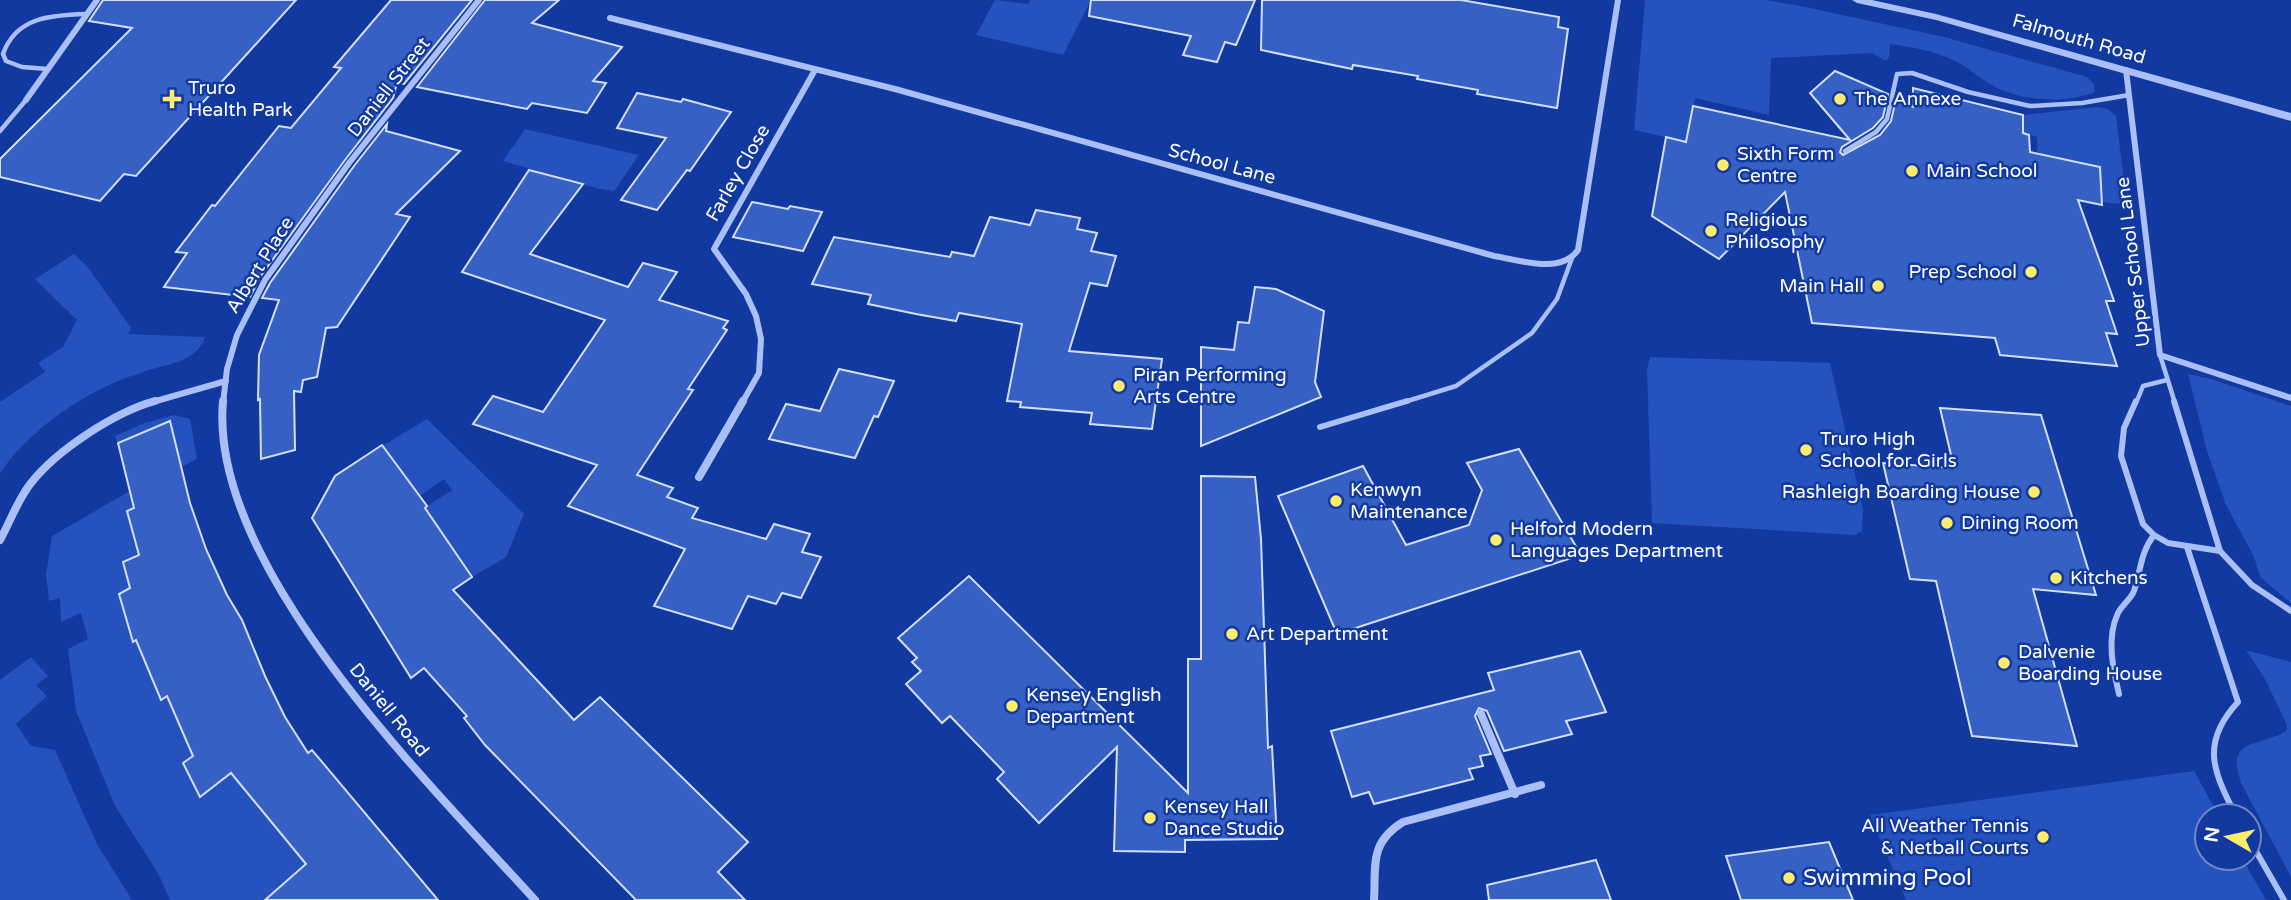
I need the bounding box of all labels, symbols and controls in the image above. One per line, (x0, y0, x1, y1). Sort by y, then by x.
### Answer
street label: Falmouth Road (2010, 9, 2148, 69)
street label: Daniell Street (343, 33, 435, 141)
place label: Truro Health Park (188, 77, 293, 121)
place label: The Annexe (1854, 88, 1961, 110)
marker: Truro Health Park (162, 89, 182, 109)
marker: The Annexe (1832, 91, 1848, 107)
street label: Farley Close (701, 121, 775, 225)
street label: School Lane (1166, 139, 1278, 189)
place label: Sixth Form Centre (1737, 143, 1834, 187)
marker: Sixth Form Centre (1715, 157, 1731, 173)
place label: Main School (1926, 160, 2038, 182)
marker: Main School (1904, 163, 1920, 179)
street label: Upper School Lane (2112, 176, 2154, 348)
place label: Religious Philosophy (1725, 209, 1825, 253)
street label: Albert Place (222, 213, 298, 317)
marker: Religious Philosophy (1703, 223, 1719, 239)
place label: Prep School (1908, 261, 2017, 283)
marker: Prep School (2023, 264, 2039, 280)
place label: Main Hall (1779, 275, 1864, 297)
marker: Main Hall (1870, 278, 1886, 294)
place label: Piran Performing Arts Centre (1133, 364, 1287, 408)
marker: Piran Performing Arts Centre (1111, 378, 1127, 394)
place label: Truro High School for Girls (1820, 428, 1957, 472)
marker: Truro High School for Girls (1798, 442, 1814, 458)
place label: Kenwyn Maintenance (1350, 479, 1468, 523)
place label: Rashleigh Boarding House (1782, 481, 2020, 503)
marker: Rashleigh Boarding House (2026, 484, 2042, 500)
marker: Kenwyn Maintenance (1328, 493, 1344, 509)
place label: Dining Room (1961, 512, 2079, 534)
marker: Dining Room (1939, 515, 1955, 531)
place label: Helford Modern Languages Department (1510, 518, 1723, 562)
marker: Helford Modern Languages Department (1488, 532, 1504, 548)
place label: Kitchens (2070, 567, 2148, 589)
marker: Kitchens (2048, 570, 2064, 586)
place label: Art Department (1246, 623, 1388, 645)
marker: Art Department (1224, 626, 1240, 642)
place label: Dalvenie Boarding House (2018, 641, 2163, 685)
marker: Dalvenie Boarding House (1996, 655, 2012, 671)
street label: Daniell Road (345, 659, 433, 761)
place label: Kensey English Department (1026, 684, 1162, 728)
marker: Kensey English Department (1004, 698, 1020, 714)
place label: Kensey Hall Dance Studio (1164, 796, 1284, 840)
north arrow (2193, 802, 2263, 872)
marker: Kensey Hall Dance Studio (1142, 810, 1158, 826)
place label: All Weather Tennis & Netball Courts (1861, 815, 2029, 859)
text: N (2200, 825, 2224, 844)
marker: All Weather Tennis & Netball Courts (2035, 829, 2051, 845)
place label: Swimming Pool (1803, 864, 1972, 892)
marker: Swimming Pool (1781, 870, 1797, 886)

